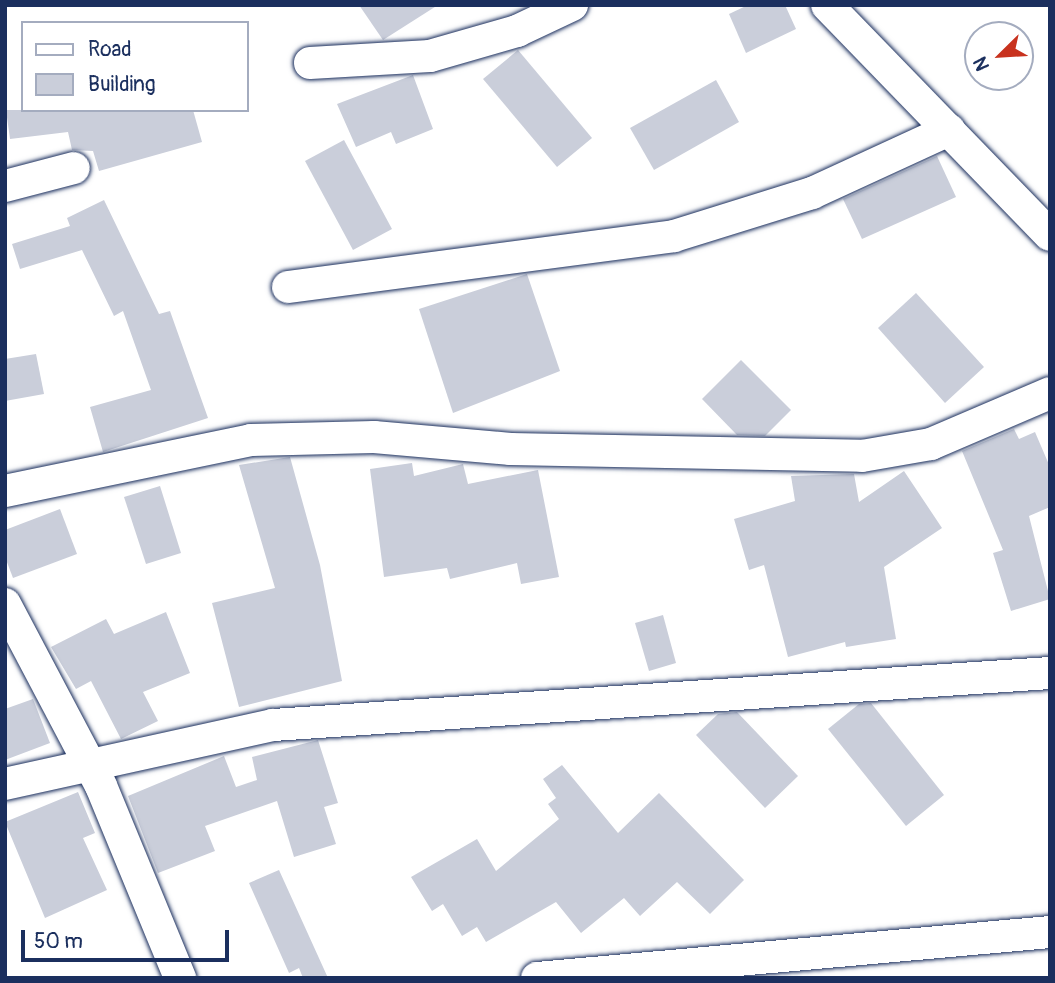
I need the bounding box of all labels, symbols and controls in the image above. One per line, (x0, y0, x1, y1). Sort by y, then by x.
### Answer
legend (21, 21, 248, 112)
north arrow (964, 21, 1034, 91)
text: Road (88, 36, 132, 63)
text: N (968, 53, 995, 74)
text: Building (88, 71, 155, 98)
scale bar (24, 916, 233, 960)
text: 50 m (34, 928, 83, 955)

